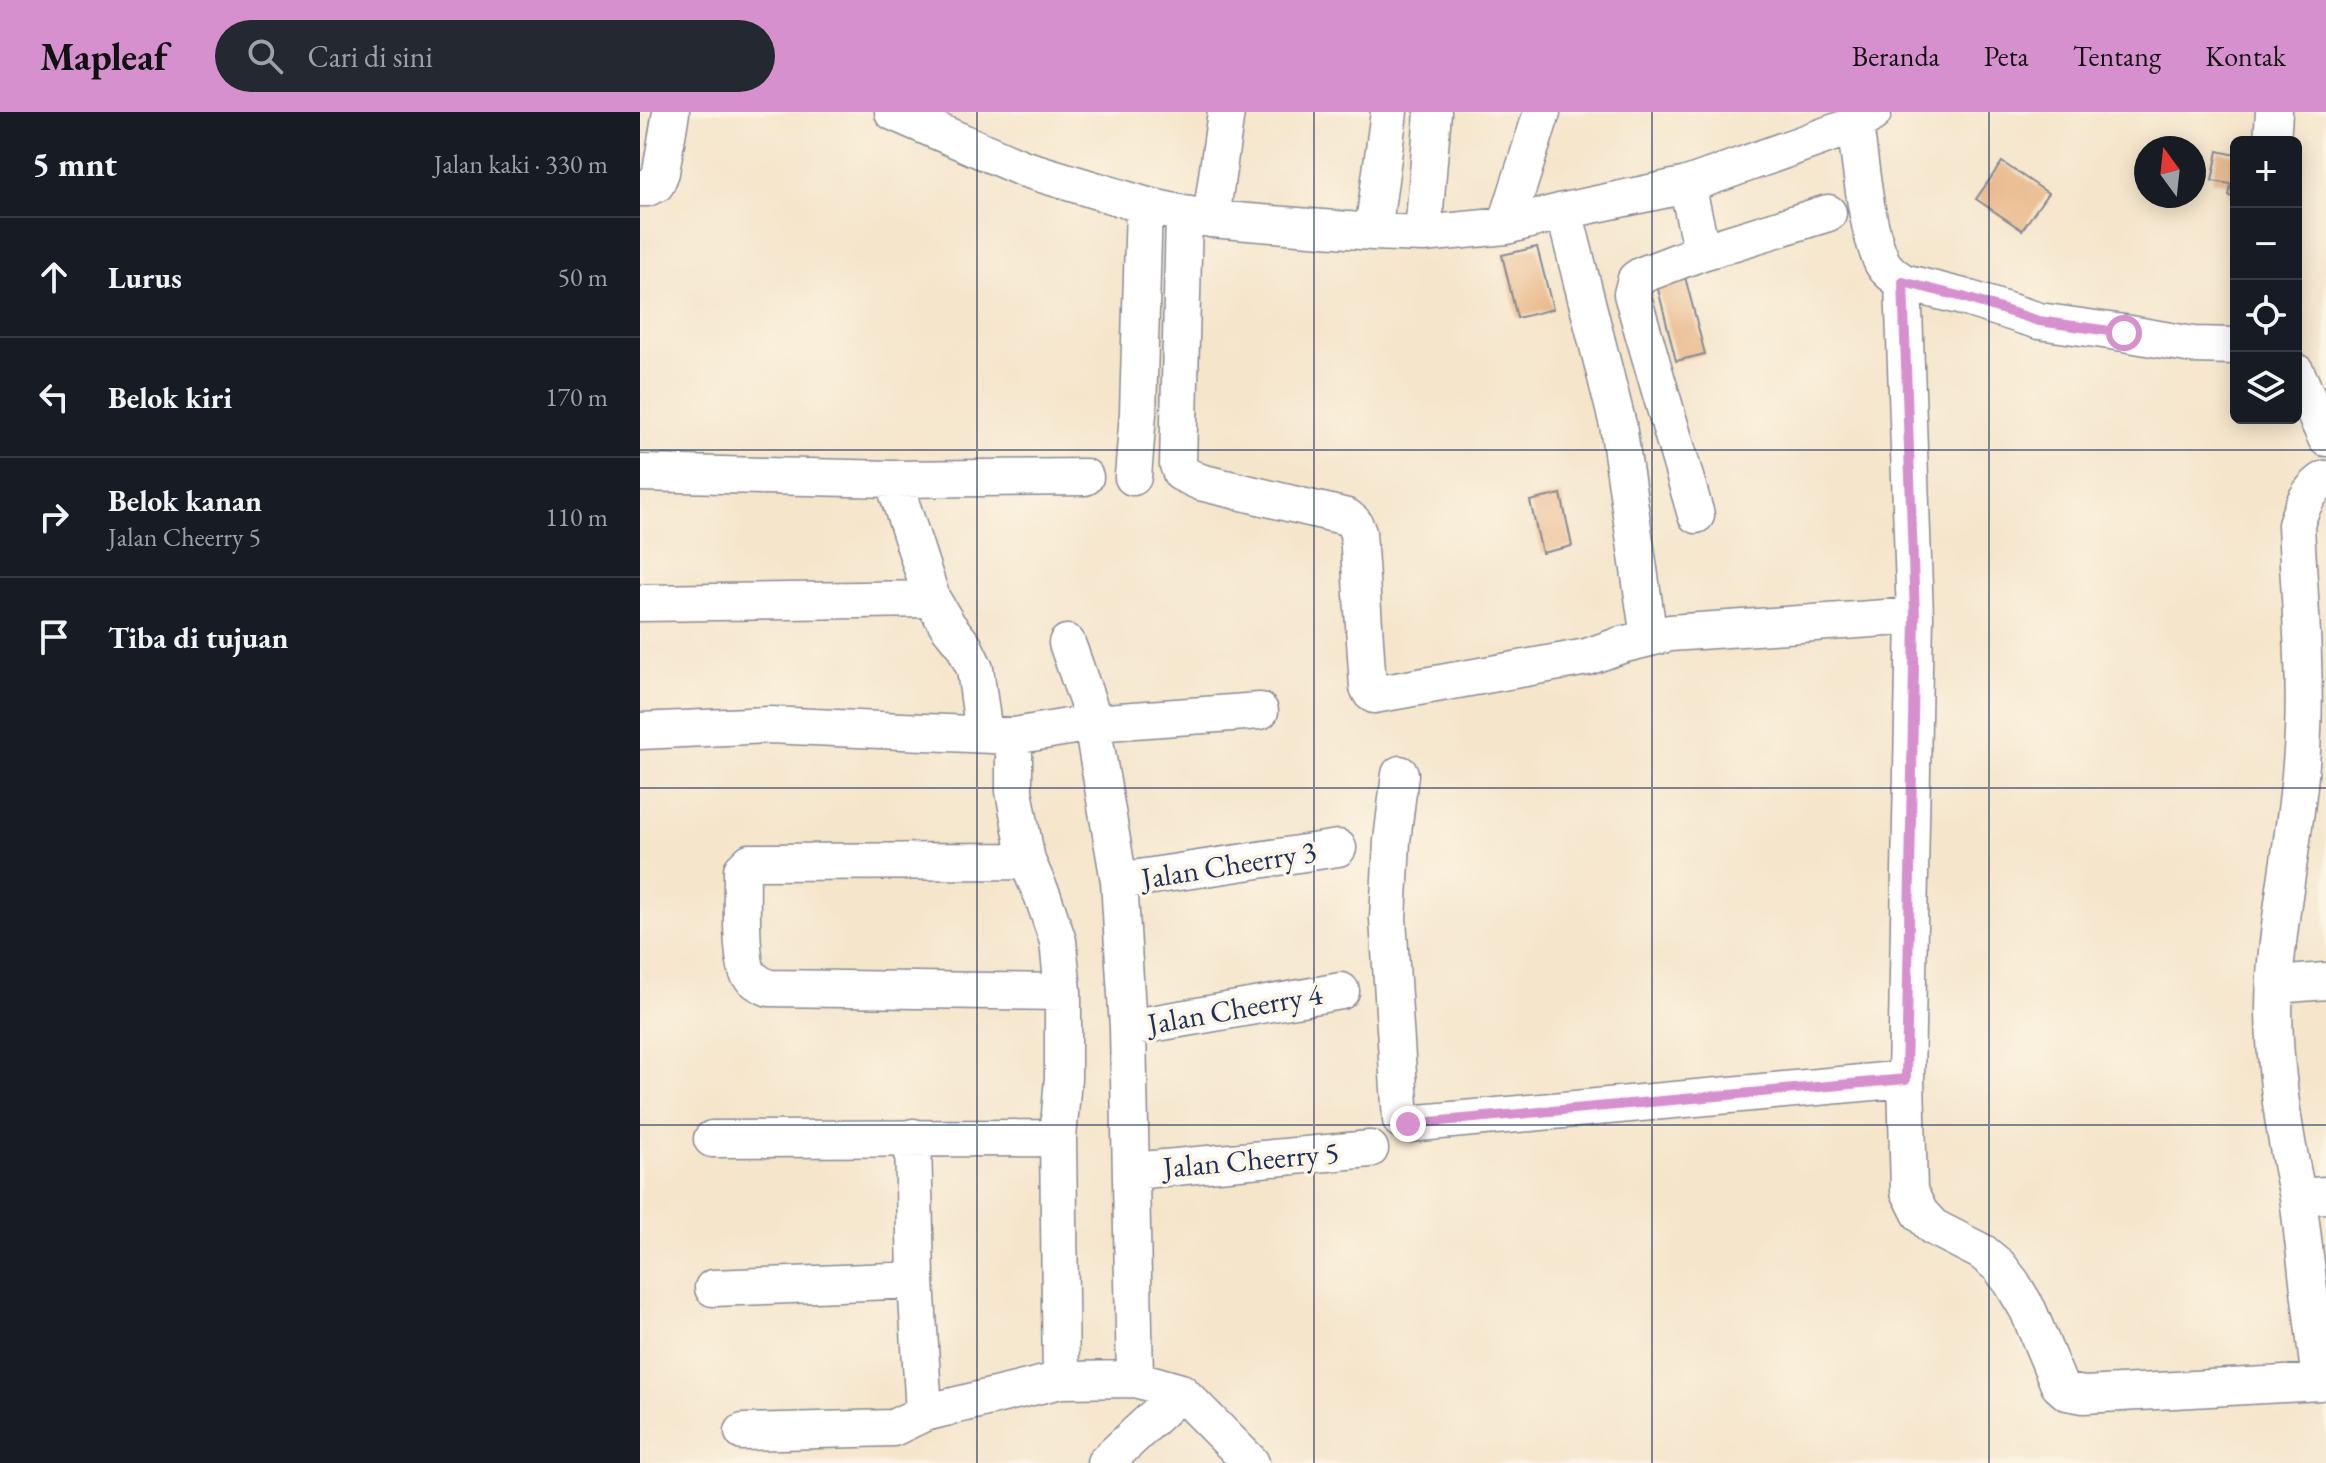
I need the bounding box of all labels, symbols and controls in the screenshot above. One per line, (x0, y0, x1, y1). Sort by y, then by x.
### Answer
search box (215, 20, 775, 92)
text: Mapleaf (40, 32, 167, 81)
icon: search (243, 34, 287, 78)
text: Cari di sini (307, 37, 433, 76)
text: Beranda (1852, 38, 1940, 74)
text: Peta (1984, 38, 2029, 74)
text: Tentang (2073, 38, 2161, 74)
text: Kontak (2205, 38, 2286, 74)
north arrow (2134, 136, 2206, 208)
map controls (2230, 136, 2302, 424)
button: + (2230, 136, 2302, 208)
text: 5 mnt (32, 142, 117, 186)
text: Jalan kaki · 330 m (434, 147, 608, 181)
button: − (2230, 208, 2302, 280)
icon: ahead (32, 255, 76, 299)
text: Lurus (108, 258, 182, 297)
text: 50 m (558, 260, 608, 294)
button: locate (2230, 280, 2302, 352)
route start (2106, 315, 2142, 351)
button: layers (2230, 352, 2302, 424)
icon: left (32, 375, 76, 419)
text: Belok kiri (108, 378, 232, 417)
text: 170 m (545, 380, 608, 414)
text: Belok kanan (108, 481, 262, 520)
icon: right (32, 495, 76, 539)
text: 110 m (545, 500, 608, 534)
text: Jalan Cheerry 5 (108, 520, 261, 554)
icon: arrive (32, 615, 76, 659)
text: Tiba di tujuan (108, 618, 288, 657)
street label: Jalan Cheerry 3 (1136, 831, 1319, 898)
street label: Jalan Cheerry 4 (1142, 974, 1326, 1044)
route end (1390, 1106, 1426, 1142)
street label: Jalan Cheerry 5 (1158, 1132, 1341, 1187)

